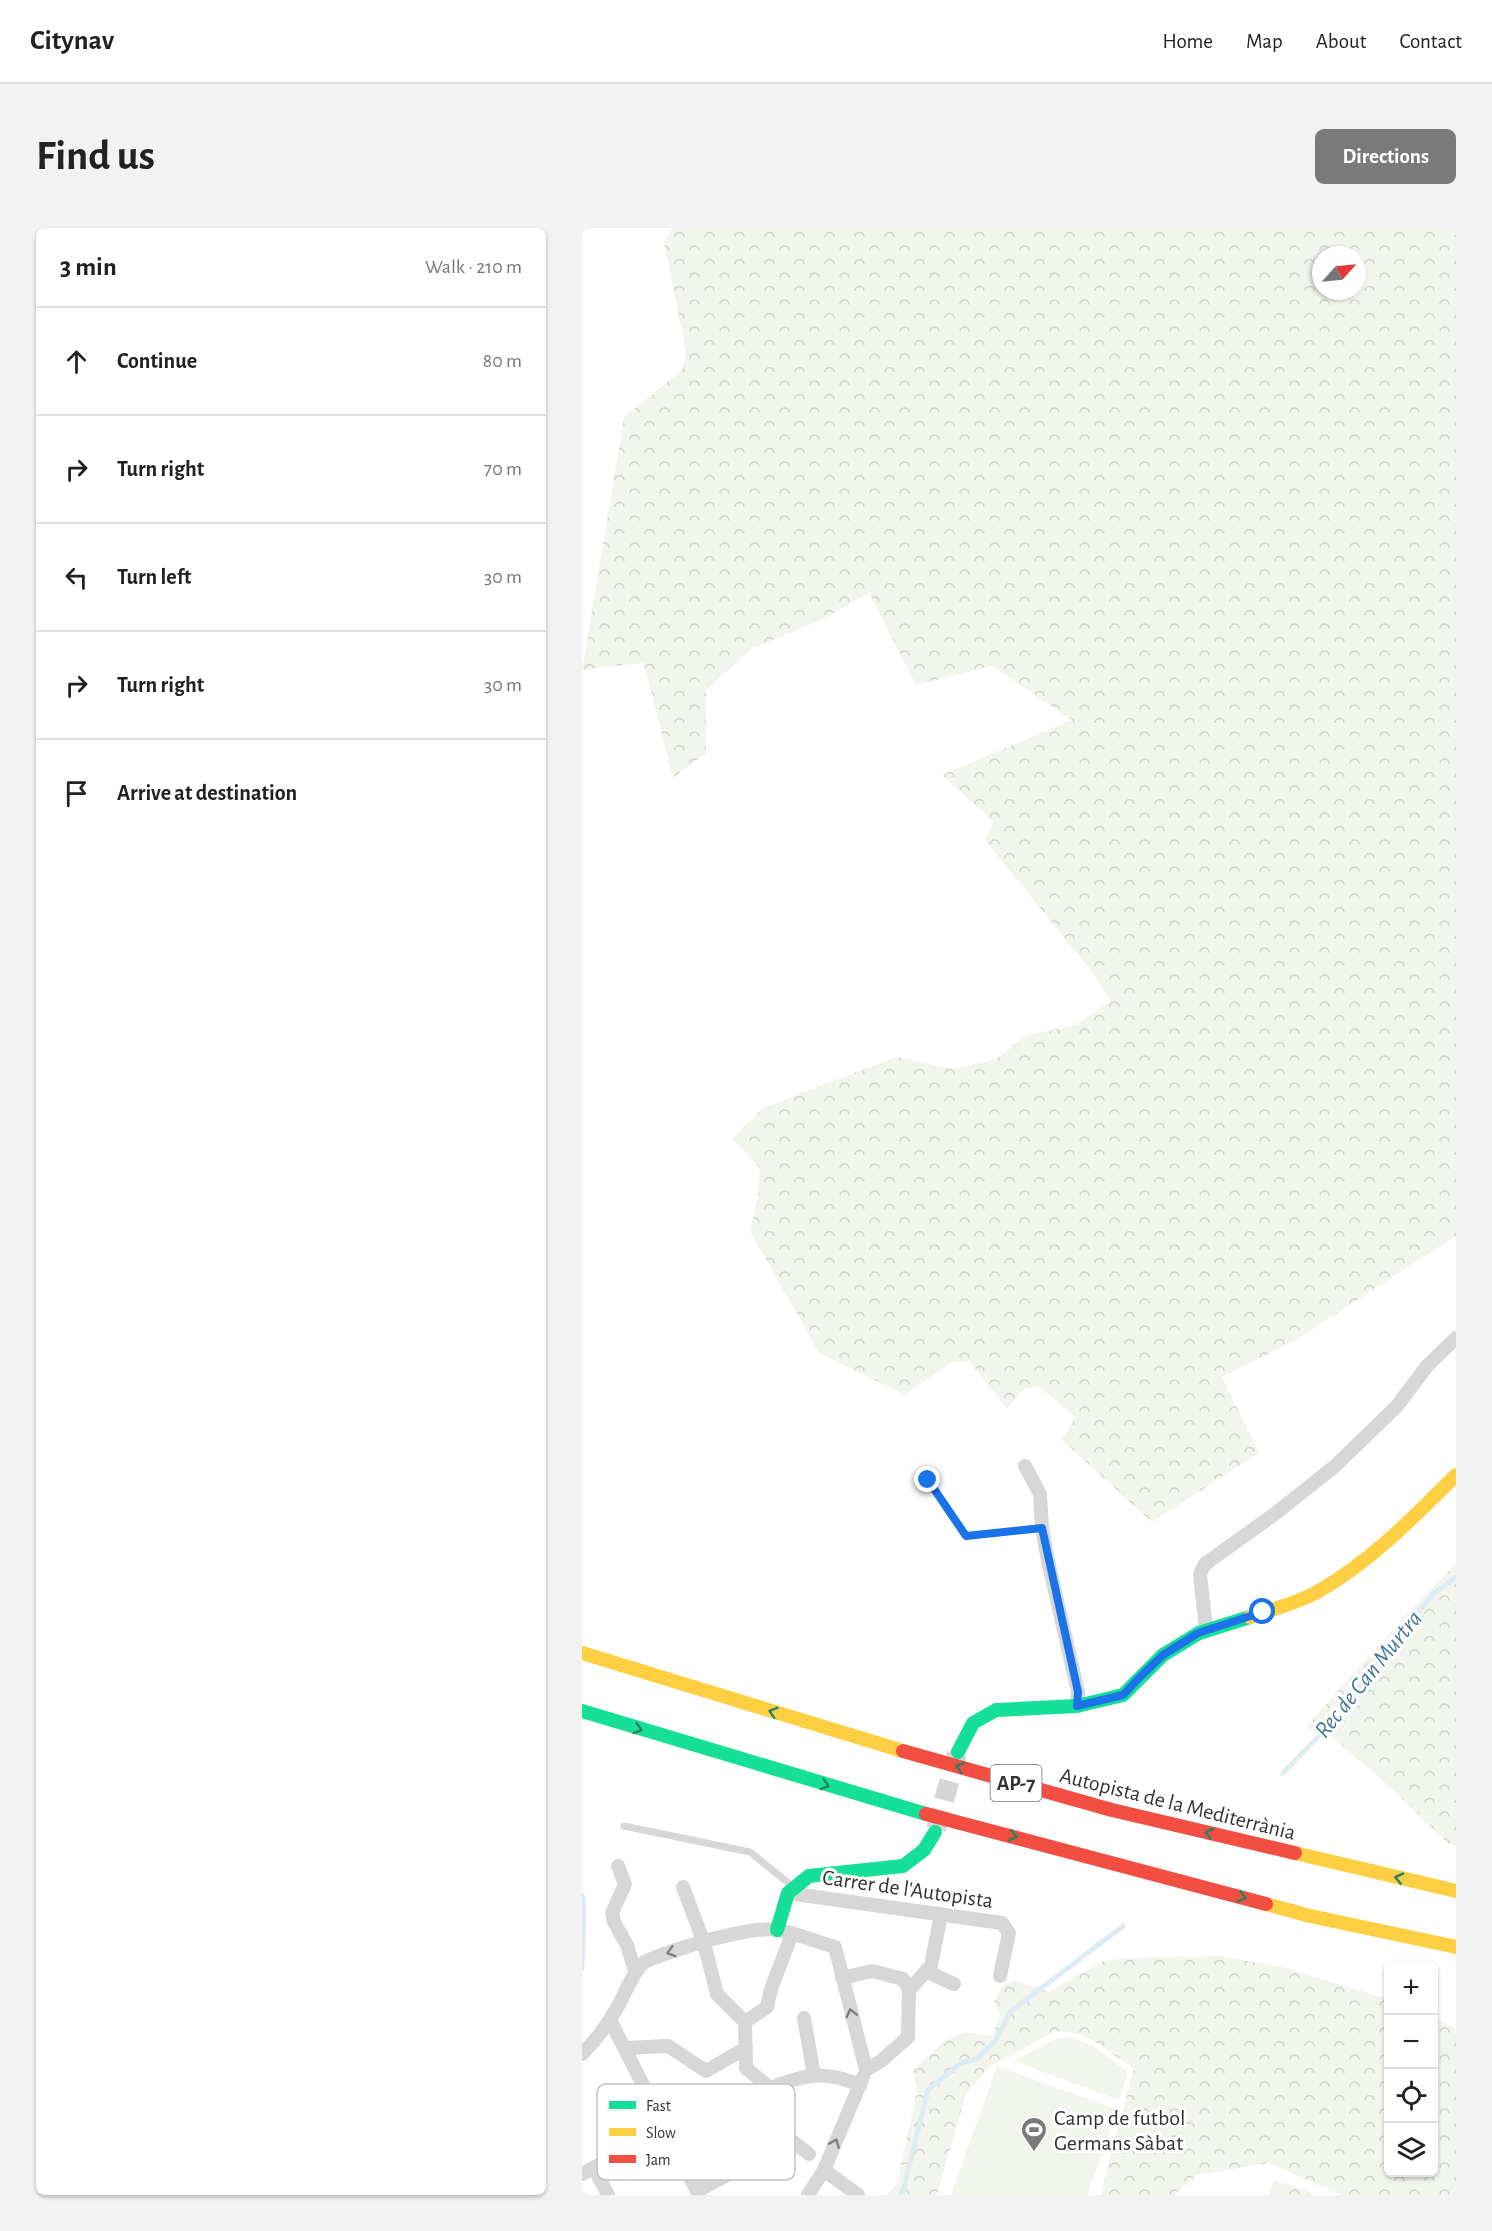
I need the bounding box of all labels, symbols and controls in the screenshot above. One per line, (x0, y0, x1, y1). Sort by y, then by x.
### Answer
text: Citynav (30, 27, 114, 55)
text: Home (1162, 31, 1213, 52)
text: Map (1246, 31, 1283, 52)
text: About (1316, 31, 1366, 52)
text: Contact (1399, 31, 1462, 52)
button: Directions (1315, 129, 1456, 184)
text: Find us (36, 135, 155, 177)
north arrow (1312, 246, 1366, 300)
text: 3 min (60, 254, 117, 280)
text: Walk · 210 m (425, 257, 522, 277)
icon: ahead (60, 345, 93, 378)
text: Continue (117, 350, 197, 372)
text: 80 m (483, 351, 522, 371)
icon: right (60, 453, 93, 486)
text: Turn right (117, 458, 204, 480)
text: 70 m (484, 459, 522, 479)
icon: left (60, 561, 93, 594)
text: Turn left (117, 566, 191, 588)
text: 30 m (484, 567, 522, 587)
icon: right (60, 669, 93, 702)
text: Turn right (117, 674, 204, 696)
text: 30 m (484, 675, 522, 695)
icon: arrive (60, 777, 93, 810)
text: Arrive at destination (117, 782, 297, 804)
route end (914, 1466, 940, 1492)
route start (1249, 1598, 1275, 1624)
water label: Rec de Can Murtra (1311, 1607, 1427, 1743)
one-way arrow (768, 1707, 779, 1719)
one-way arrow (632, 1721, 643, 1734)
one-way arrow (955, 1762, 966, 1774)
street label: Autopista de la Mediterrània (1058, 1764, 1298, 1844)
road number: AP-7 (990, 1765, 1042, 1801)
one-way arrow (819, 1778, 830, 1790)
one-way arrow (1204, 1828, 1214, 1841)
one-way arrow (1007, 1829, 1017, 1842)
street label: Carrer de l'Autopista (821, 1866, 995, 1912)
one-way arrow (1394, 1873, 1404, 1886)
one-way arrow (1236, 1890, 1247, 1902)
one-way arrow (666, 1945, 676, 1958)
map controls (1384, 1961, 1438, 2177)
button: + (1384, 1961, 1438, 2015)
one-way arrow (846, 2008, 859, 2018)
button: − (1384, 2015, 1438, 2069)
button: locate (1384, 2069, 1438, 2123)
legend (597, 2084, 795, 2180)
text: Fast (646, 2098, 671, 2114)
place label: Camp de futbol Germans Sàbat (1054, 2107, 1185, 2154)
sports icon: Camp de futbol Germans Sàbat (1019, 2115, 1049, 2153)
button: layers (1384, 2123, 1438, 2177)
text: Slow (646, 2125, 676, 2141)
one-way arrow (828, 2139, 840, 2150)
text: Jam (646, 2152, 671, 2168)

